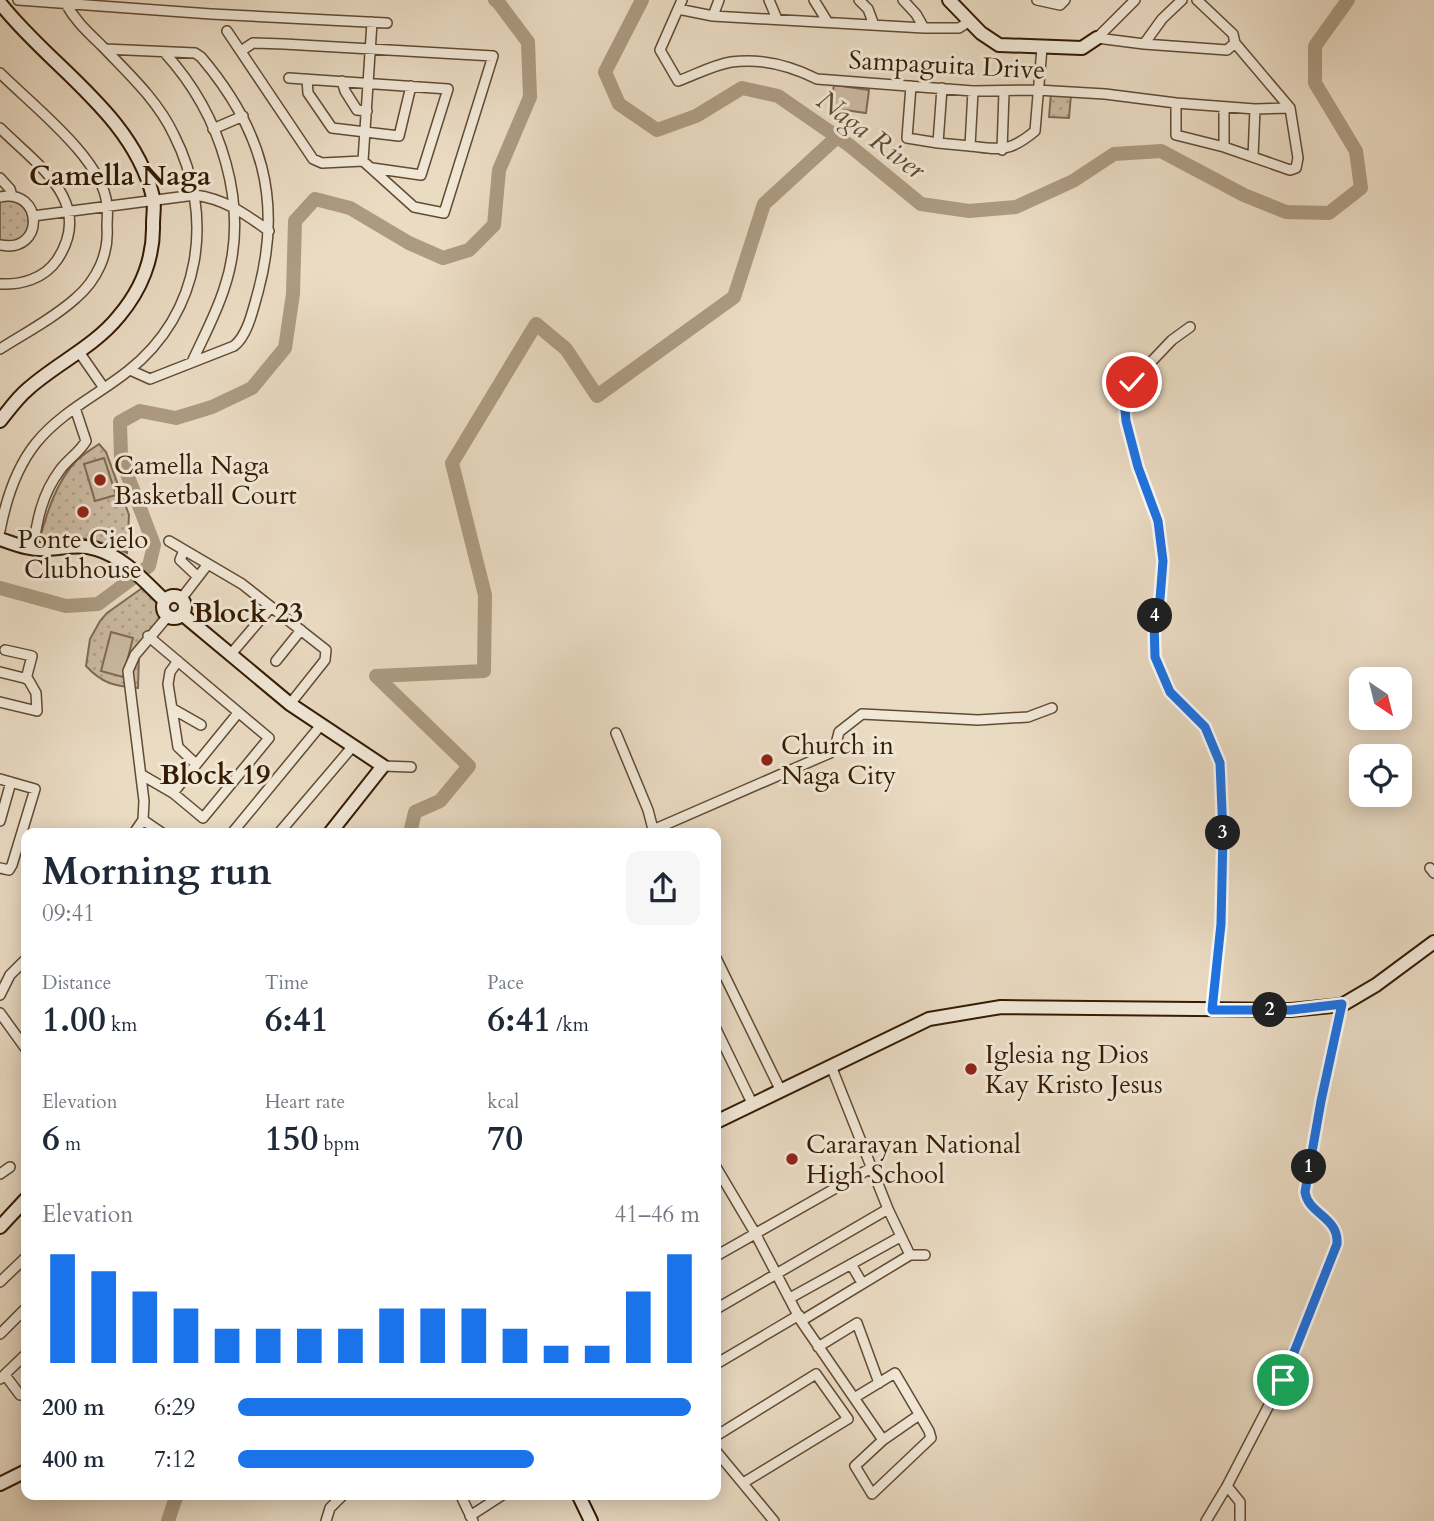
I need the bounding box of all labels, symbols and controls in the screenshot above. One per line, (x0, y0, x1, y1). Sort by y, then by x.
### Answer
street label: Sampaguita Drive (848, 42, 1046, 88)
water label: Naga River (809, 82, 934, 189)
district label: Camella Naga (29, 157, 211, 195)
pin (1102, 352, 1162, 412)
icon: check (1113, 363, 1151, 401)
place label: Camella Naga Basketball Court (114, 448, 297, 513)
marker: Camella Naga Basketball Court (92, 472, 108, 488)
marker: Ponte Cielo Clubhouse (75, 504, 91, 520)
place label: Ponte Cielo Clubhouse (18, 522, 148, 587)
district label: Block 23 (193, 594, 303, 632)
pin: 4 (1138, 598, 1172, 634)
text: 4 (1150, 602, 1159, 628)
north arrow (1349, 667, 1412, 730)
map controls (1349, 667, 1412, 807)
place label: Church in Naga City (781, 728, 897, 793)
button: locate (1349, 744, 1412, 807)
marker: Church in Naga City (759, 752, 775, 768)
district label: Block 19 (160, 756, 270, 794)
pin: 3 (1206, 816, 1240, 850)
text: 3 (1218, 819, 1227, 845)
text: Morning run (42, 846, 272, 898)
button: share (626, 851, 700, 925)
text: 09:41 (42, 898, 95, 929)
text: Distance (42, 970, 111, 996)
text: Time (265, 970, 309, 996)
text: Pace (487, 970, 524, 996)
pin: 2 (1252, 992, 1288, 1028)
text: 1.00 (42, 996, 106, 1044)
text: 6:41 (265, 996, 329, 1044)
text: 6:41 (487, 996, 551, 1044)
text: 2 (1265, 996, 1274, 1022)
text: km (106, 1012, 137, 1038)
text: /km (551, 1012, 589, 1038)
place label: Iglesia ng Dios Kay Kristo Jesus (985, 1037, 1163, 1102)
marker: Iglesia ng Dios Kay Kristo Jesus (963, 1061, 979, 1077)
text: Elevation (42, 1089, 117, 1115)
text: Heart rate (265, 1089, 345, 1115)
text: kcal (487, 1089, 519, 1115)
text: 6 (42, 1115, 60, 1163)
text: 150 (265, 1115, 318, 1163)
text: 70 (487, 1115, 523, 1163)
place label: Cararayan National High School (806, 1127, 1021, 1192)
text: m (60, 1131, 81, 1157)
text: bpm (318, 1131, 360, 1157)
pin: 1 (1292, 1150, 1326, 1184)
marker: Cararayan National High School (784, 1151, 800, 1167)
text: 1 (1304, 1153, 1313, 1179)
text: Elevation (42, 1199, 133, 1230)
text: 41–46 m (615, 1199, 700, 1230)
pin (1253, 1350, 1313, 1410)
icon: arrive (1264, 1361, 1302, 1399)
text: 200 m (42, 1392, 105, 1423)
text: 6:29 (154, 1392, 195, 1423)
text: 400 m (42, 1444, 105, 1475)
text: 7:12 (154, 1444, 195, 1475)

